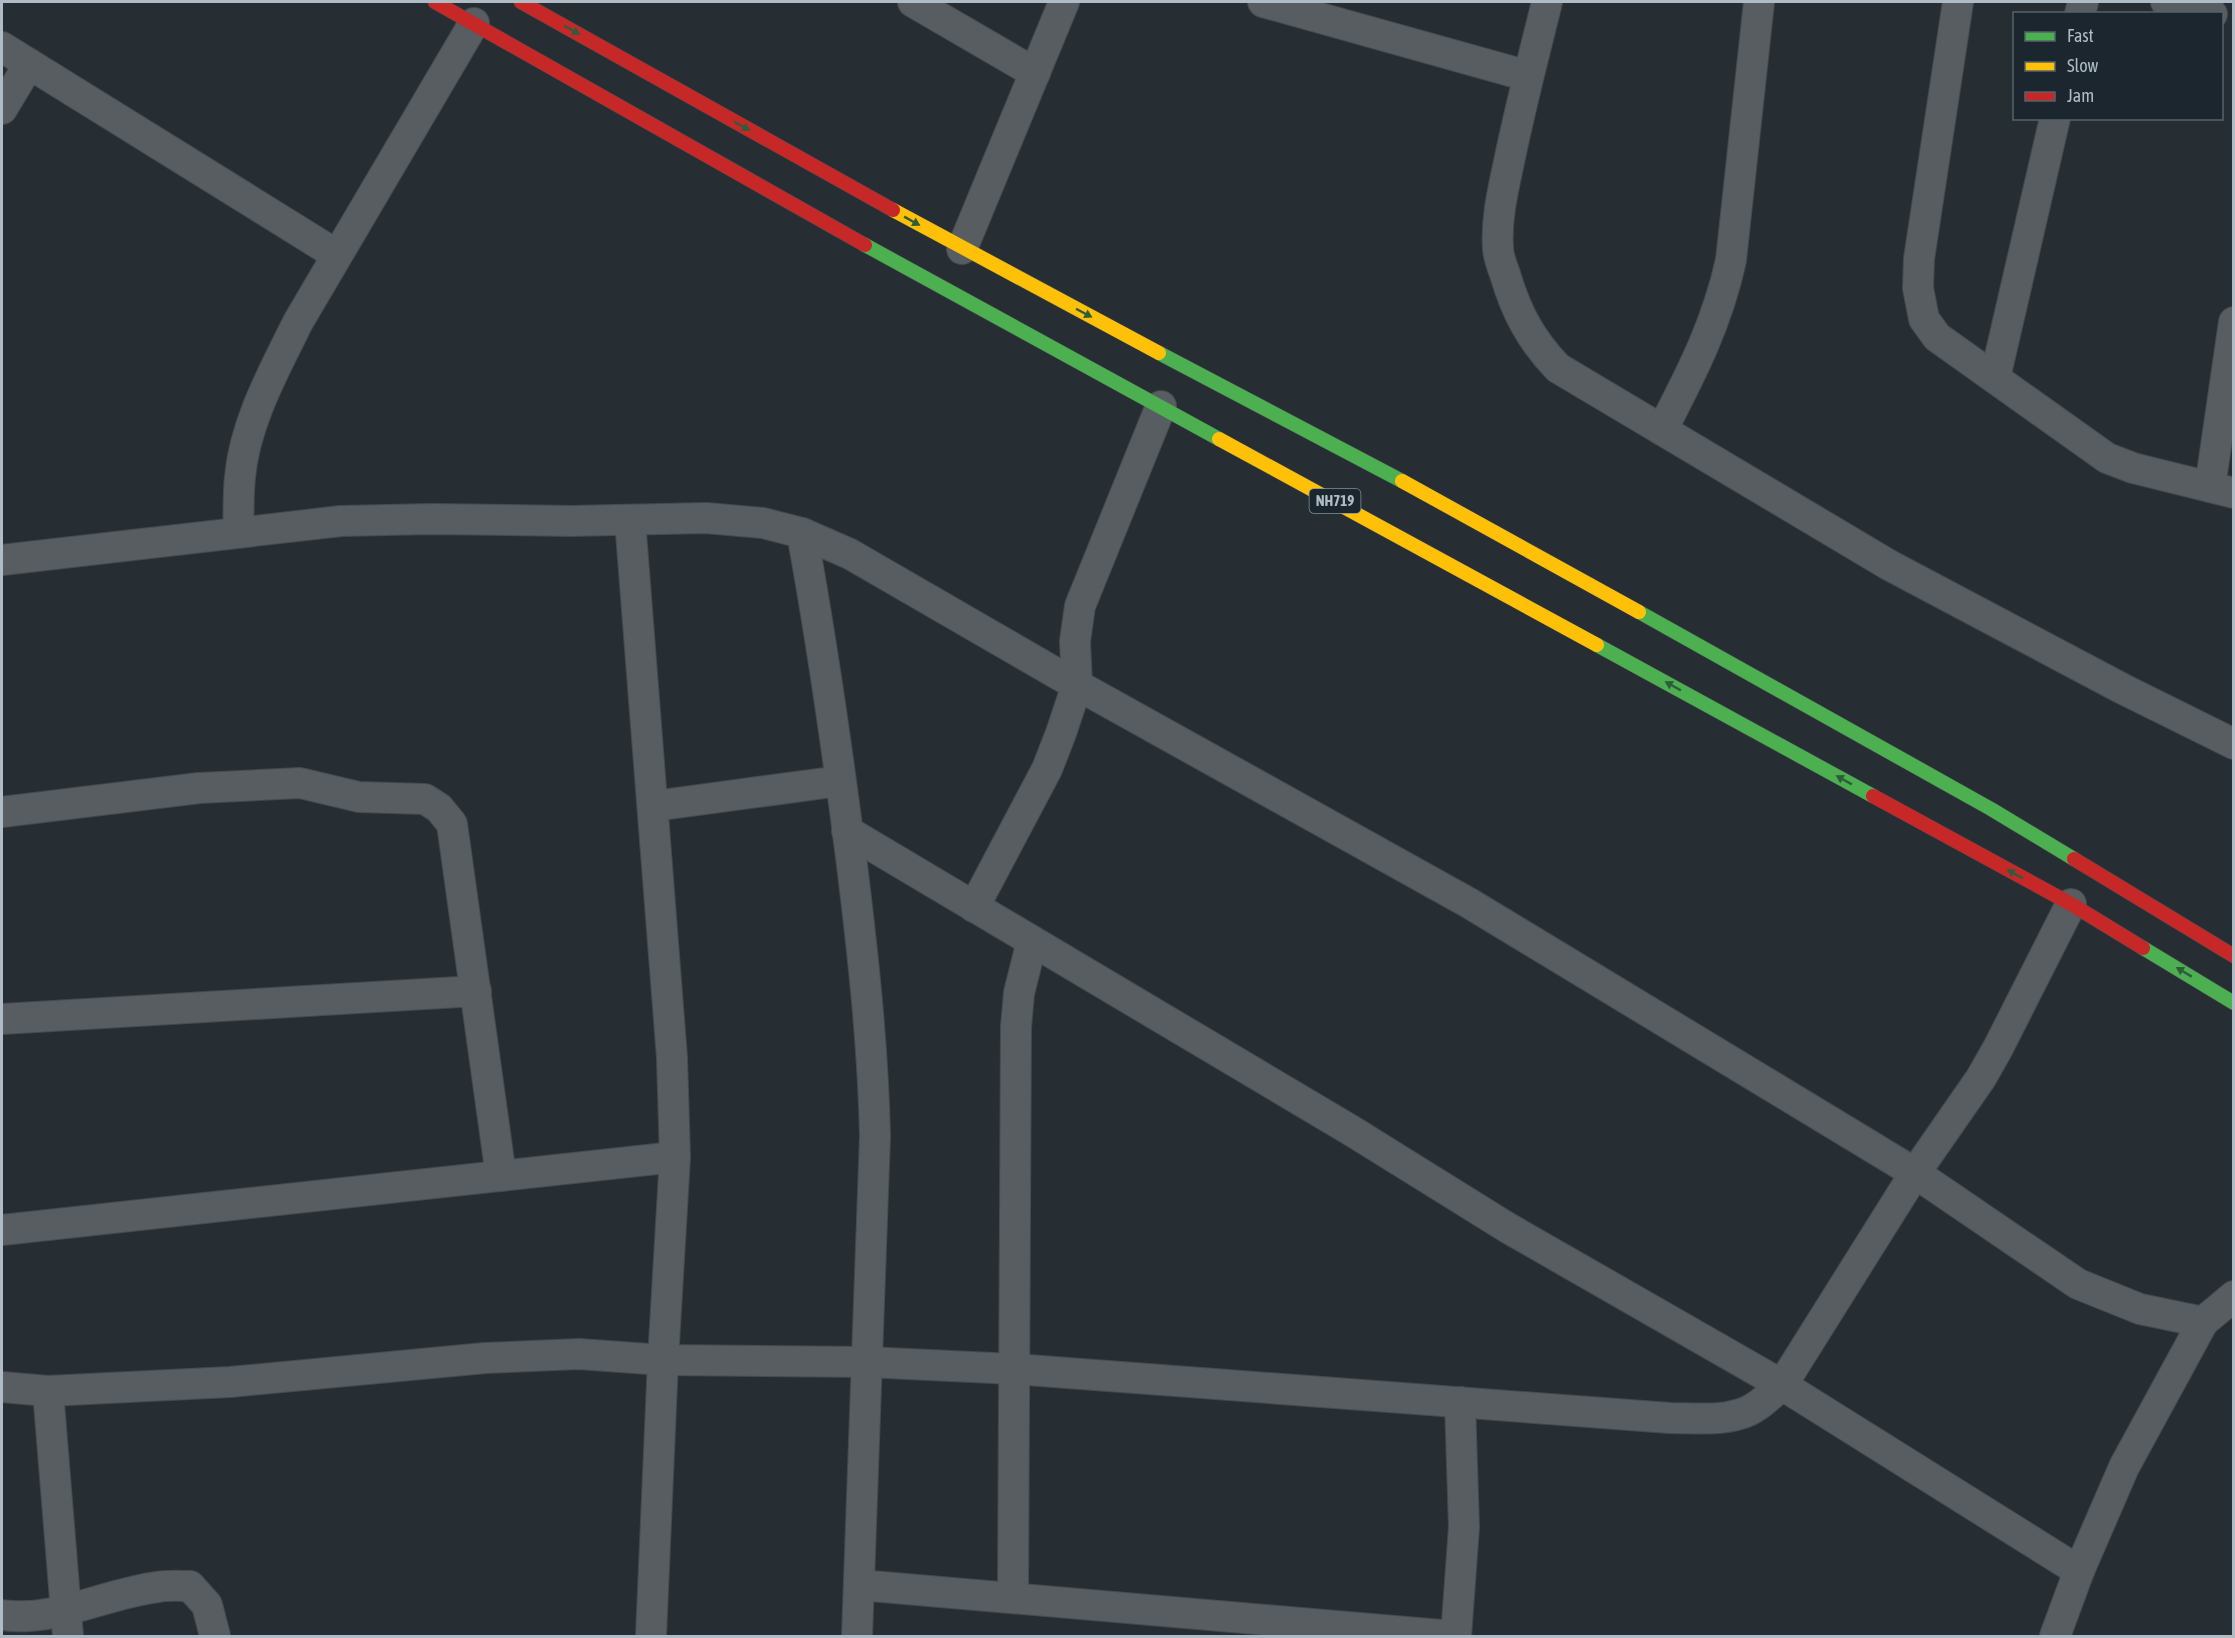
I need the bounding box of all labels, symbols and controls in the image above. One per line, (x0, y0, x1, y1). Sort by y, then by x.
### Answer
legend (2013, 12, 2223, 120)
one-way arrow (564, 25, 581, 35)
text: Fast (2067, 25, 2094, 46)
text: Slow (2067, 55, 2098, 76)
text: Jam (2067, 85, 2094, 106)
one-way arrow (734, 120, 750, 131)
one-way arrow (904, 216, 921, 226)
one-way arrow (1075, 308, 1092, 318)
road number: NH719 (1310, 489, 1360, 513)
one-way arrow (1665, 681, 1681, 692)
one-way arrow (1835, 775, 1852, 785)
one-way arrow (2006, 869, 2023, 879)
one-way arrow (2176, 967, 2192, 978)

